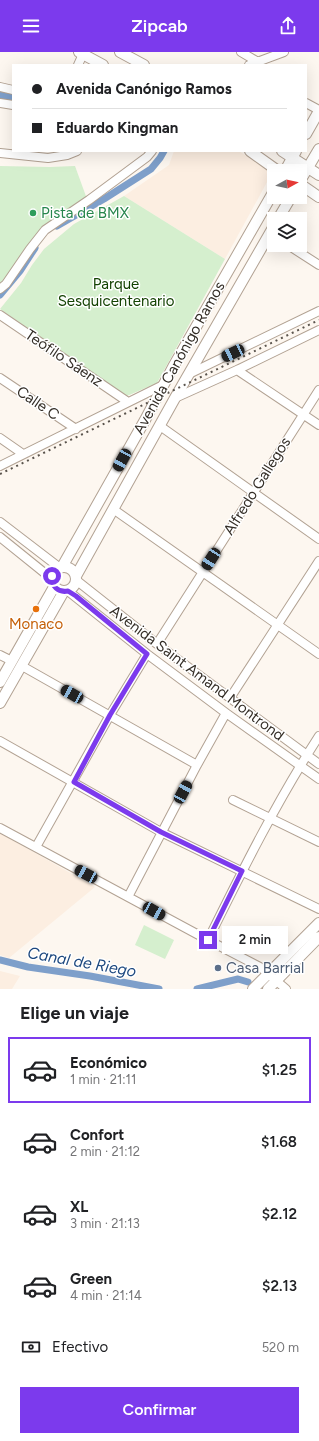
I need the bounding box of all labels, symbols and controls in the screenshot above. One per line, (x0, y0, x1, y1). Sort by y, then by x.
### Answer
icon: menu (20, 15, 42, 37)
text: Zipcab (131, 15, 188, 37)
icon: share (277, 15, 299, 37)
text: Avenida Canónigo Ramos (56, 80, 232, 98)
text: Eduardo Kingman (56, 119, 178, 137)
north arrow (267, 164, 307, 204)
map controls (267, 164, 307, 252)
place label: Pista de BMX (41, 204, 130, 222)
marker: Pista de BMX (28, 208, 38, 218)
button: layers (267, 212, 307, 252)
park label: Parque Sesquicentenario (58, 275, 175, 310)
street label: Avenida Canónigo Ramos (129, 278, 229, 438)
street label: Teófilo Sáenz (22, 325, 106, 391)
car (220, 342, 246, 364)
street label: Calle C (13, 382, 63, 424)
street label: Alfredo Gallegos (220, 434, 294, 538)
car (111, 447, 133, 473)
car (199, 546, 223, 572)
route start (43, 567, 61, 585)
street label: Avenida Saint Amand Montrond (106, 602, 288, 744)
marker: Monaco (31, 604, 41, 614)
place label: Monaco (9, 615, 63, 633)
car (59, 683, 85, 705)
car (172, 779, 194, 805)
car (73, 863, 99, 885)
car (141, 900, 167, 922)
callout: 2 min (222, 926, 288, 954)
route end (199, 931, 217, 949)
text: 2 min (239, 932, 271, 947)
water label: Canal de Riego (26, 943, 138, 981)
place label: Casa Barrial (226, 959, 304, 977)
marker: Casa Barrial (213, 963, 223, 973)
text: Elige un viaje (20, 1002, 129, 1024)
icon: car (22, 1052, 58, 1088)
text: Económico (70, 1054, 147, 1072)
text: $1.25 (262, 1061, 297, 1079)
text: 1 min · 21:11 (70, 1072, 136, 1087)
icon: car (22, 1124, 58, 1160)
text: Confort (70, 1126, 124, 1144)
text: $1.68 (261, 1133, 297, 1151)
text: 2 min · 21:12 (70, 1144, 140, 1159)
icon: car (22, 1196, 58, 1232)
text: XL (70, 1198, 88, 1216)
text: $2.12 (262, 1205, 297, 1223)
text: 3 min · 21:13 (70, 1216, 140, 1231)
icon: car (22, 1268, 58, 1304)
text: Green (70, 1270, 112, 1288)
text: $2.13 (262, 1277, 297, 1295)
text: 4 min · 21:14 (70, 1288, 142, 1303)
icon: cash (20, 1336, 42, 1358)
text: Efectivo (52, 1338, 108, 1356)
text: 520 m (262, 1340, 299, 1355)
button: Confirmar (20, 1387, 299, 1433)

